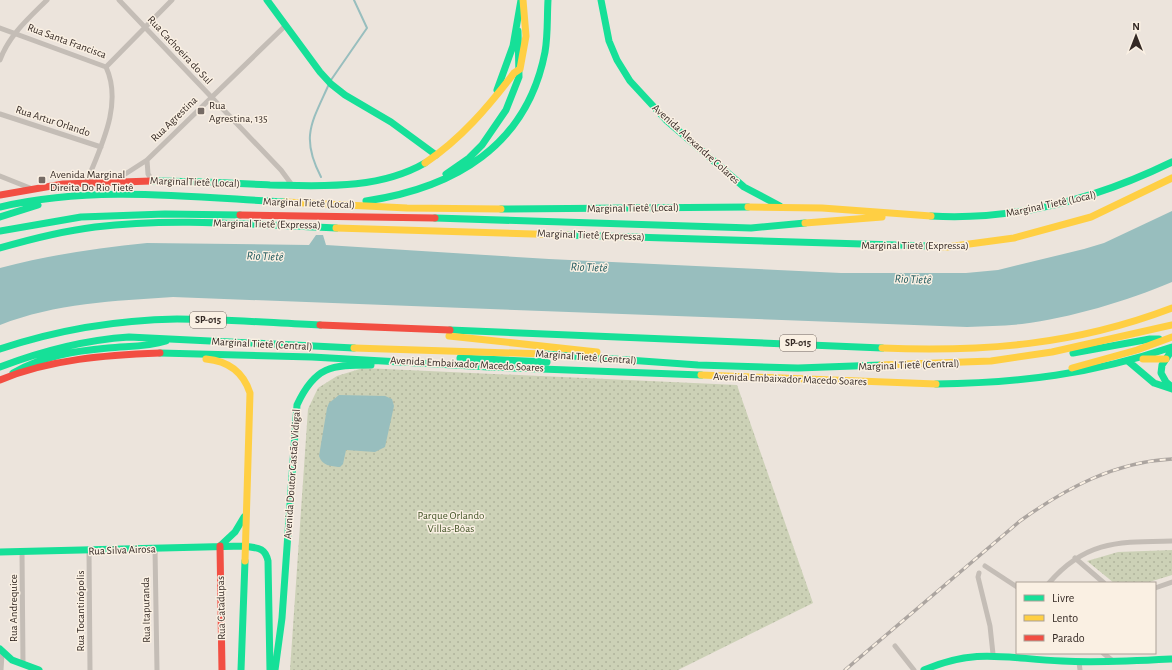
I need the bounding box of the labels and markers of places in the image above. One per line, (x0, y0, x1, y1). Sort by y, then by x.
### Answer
place label: Rua Agrestina, 135 (209, 100, 268, 124)
marker: Rua Agrestina, 135 (196, 106, 206, 116)
place label: Avenida Marginal Direita Do Rio Tietê (50, 169, 133, 193)
marker: Avenida Marginal Direita Do Rio Tietê (37, 175, 47, 185)

